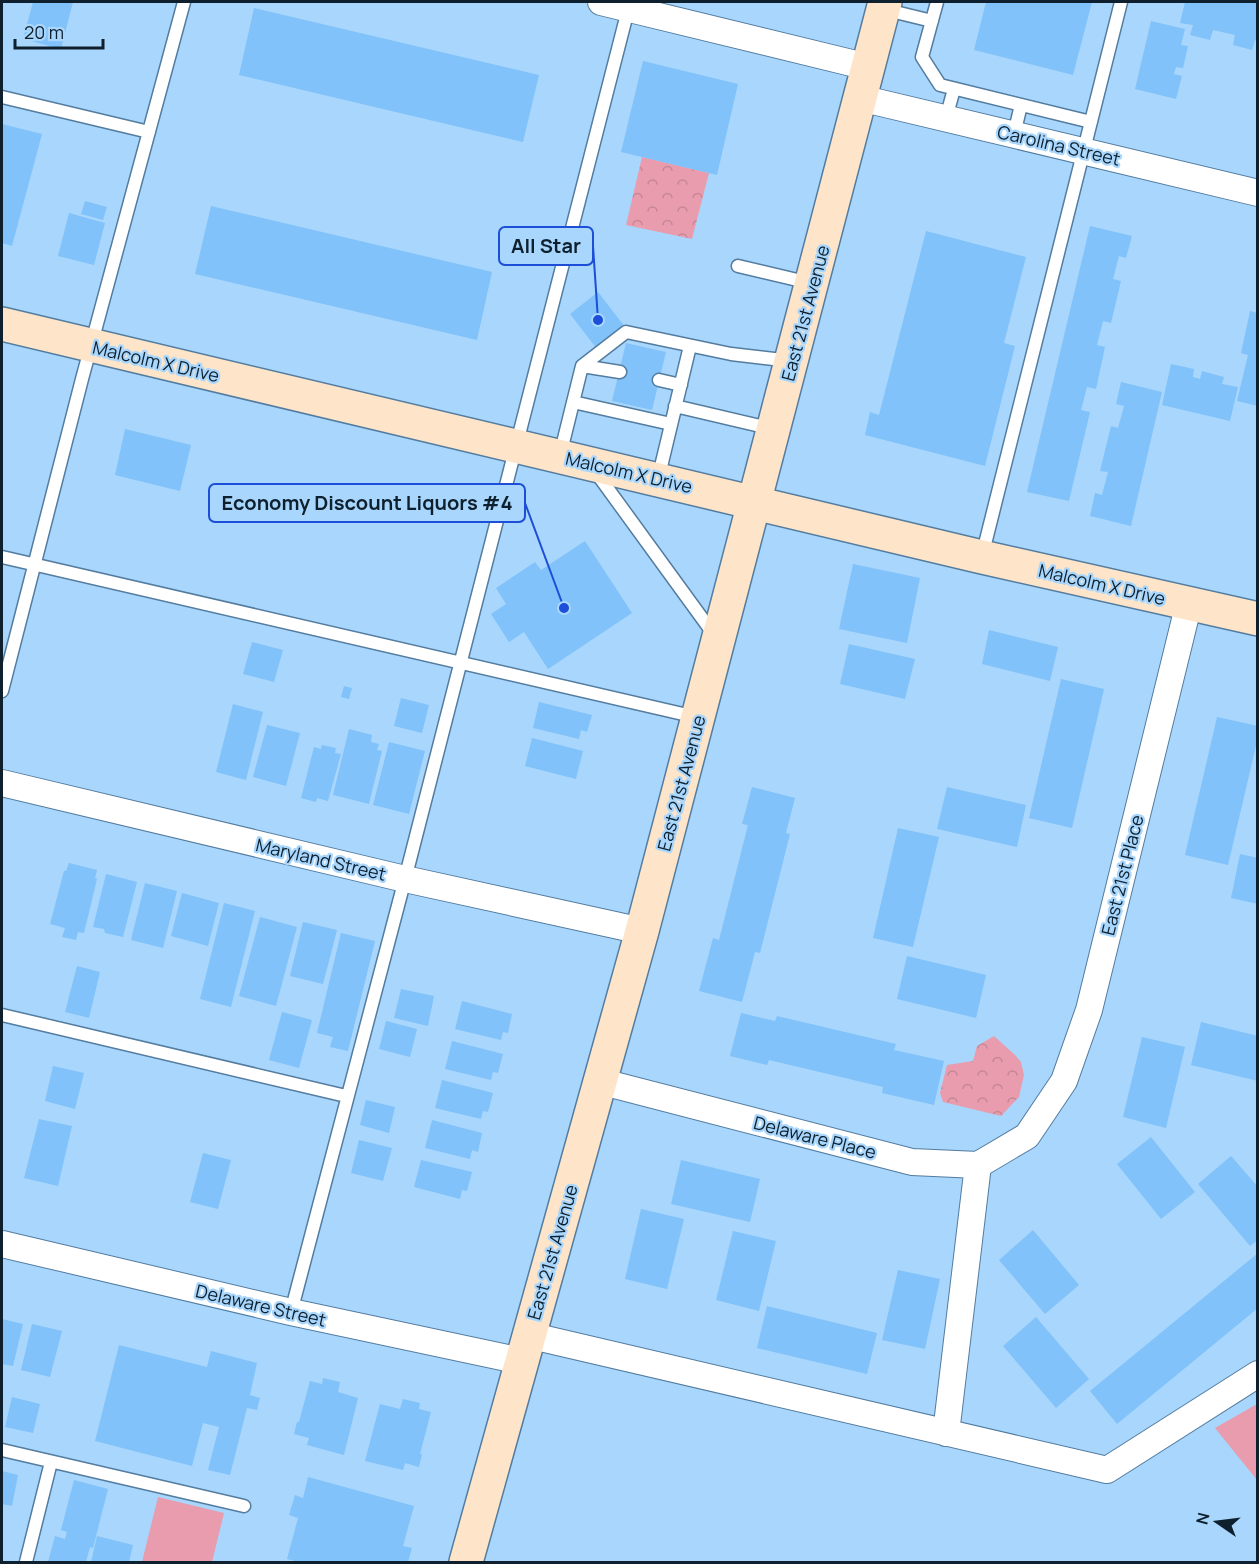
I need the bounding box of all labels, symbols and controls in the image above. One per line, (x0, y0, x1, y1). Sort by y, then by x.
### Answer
scale bar (15, 12, 104, 50)
text: 20 m (24, 20, 64, 44)
street label: Carolina Street (995, 119, 1123, 171)
callout: All Star (499, 227, 593, 265)
text: All Star (511, 232, 581, 259)
street label: East 21st Avenue (775, 242, 835, 384)
street label: Malcolm X Drive (90, 335, 222, 387)
street label: Malcolm X Drive (563, 446, 695, 498)
callout: Economy Discount Liquors #4 (209, 484, 525, 522)
text: Economy Discount Liquors #4 (221, 489, 513, 516)
street label: Malcolm X Drive (1036, 558, 1168, 610)
street label: East 21st Avenue (651, 712, 711, 854)
street label: East 21st Place (1095, 812, 1149, 938)
street label: Maryland Street (254, 832, 388, 886)
street label: Delaware Place (751, 1110, 879, 1164)
street label: East 21st Avenue (521, 1182, 583, 1322)
street label: Delaware Street (193, 1278, 329, 1332)
north arrow (1187, 1492, 1247, 1552)
text: N (1190, 1510, 1215, 1527)

